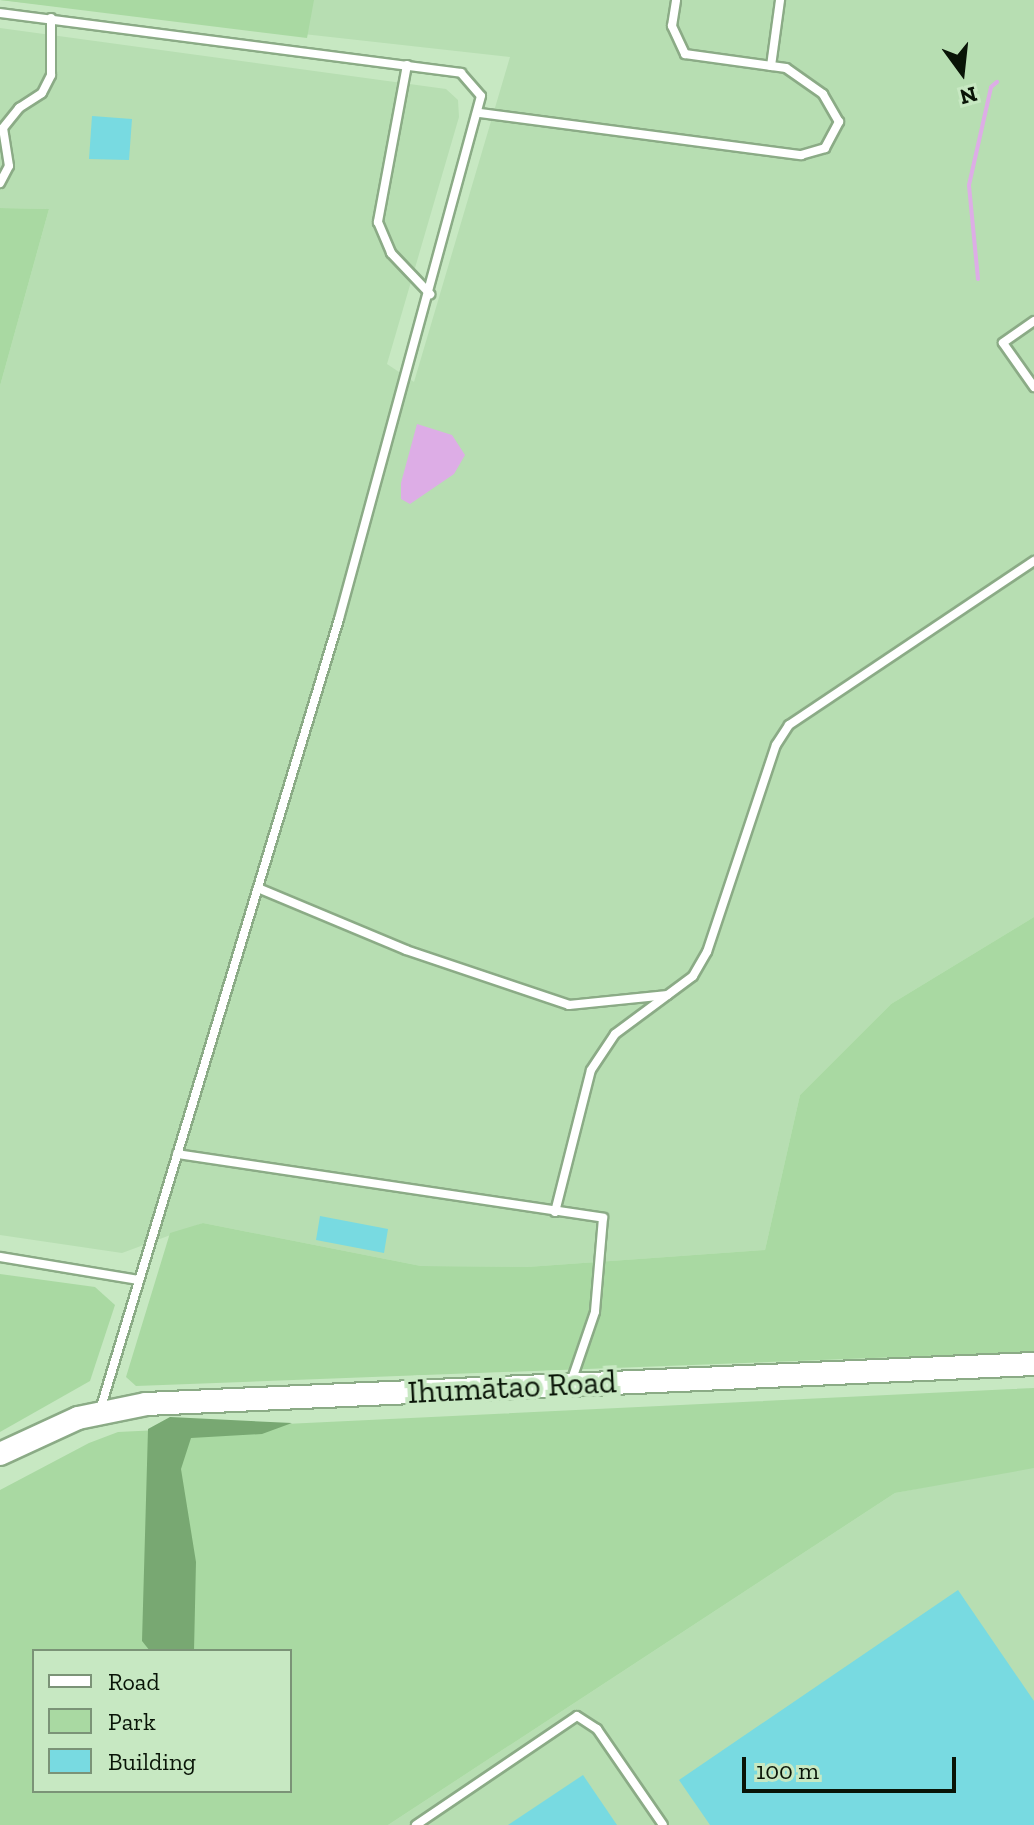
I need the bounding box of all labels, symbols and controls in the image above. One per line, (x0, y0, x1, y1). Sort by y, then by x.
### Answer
north arrow (922, 32, 1002, 112)
text: N (957, 80, 980, 111)
street label: Ihumātao Road (407, 1362, 617, 1412)
legend (32, 1649, 292, 1793)
text: Road (108, 1667, 160, 1696)
text: Park (108, 1707, 156, 1736)
scale bar (746, 1741, 960, 1791)
text: Building (108, 1747, 196, 1776)
text: 100 m (756, 1756, 819, 1785)

